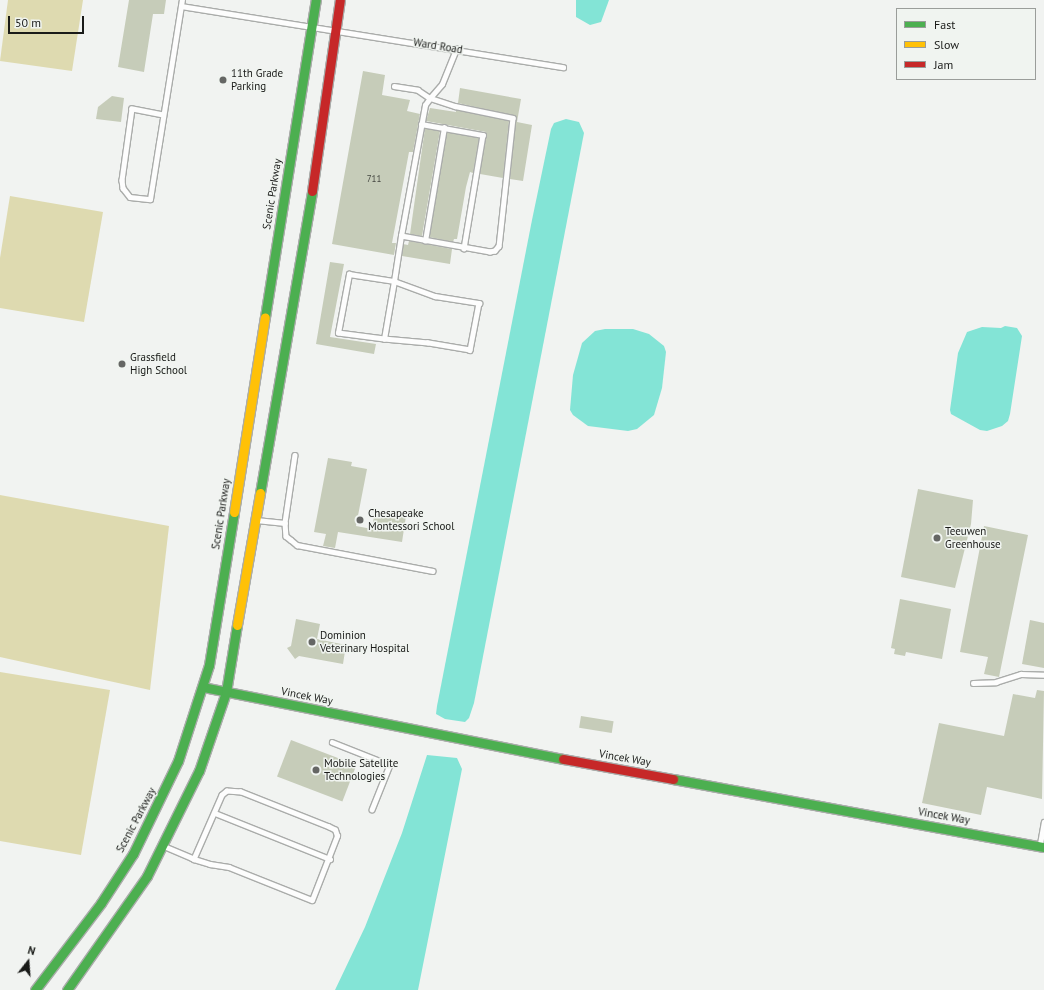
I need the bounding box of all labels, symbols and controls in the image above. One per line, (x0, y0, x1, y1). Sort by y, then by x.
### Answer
scale bar (10, 8, 86, 34)
legend (896, 8, 1036, 80)
text: 50 m (15, 15, 41, 30)
text: Fast (934, 17, 955, 32)
street label: Ward Road (412, 36, 464, 56)
text: Slow (934, 37, 959, 52)
text: Jam (934, 57, 953, 72)
place label: 11th Grade Parking (231, 67, 283, 93)
marker: 11th Grade Parking (218, 75, 228, 85)
street label: Scenic Parkway (260, 157, 284, 231)
house number: 711 (367, 174, 381, 184)
place label: Grassfield High School (130, 351, 187, 377)
marker: Grassfield High School (117, 359, 127, 369)
street label: Scenic Parkway (209, 477, 233, 551)
place label: Chesapeake Montessori School (368, 507, 454, 533)
marker: Chesapeake Montessori School (355, 515, 365, 525)
place label: Teeuwen Greenhouse (945, 525, 1001, 551)
marker: Teeuwen Greenhouse (932, 533, 942, 543)
place label: Dominion Veterinary Hospital (320, 629, 410, 655)
marker: Dominion Veterinary Hospital (307, 637, 317, 647)
street label: Vincek Way (280, 684, 334, 708)
street label: Vincek Way (598, 747, 652, 769)
place label: Mobile Satellite Technologies (324, 757, 398, 783)
marker: Mobile Satellite Technologies (311, 765, 321, 775)
street label: Scenic Parkway (113, 785, 159, 855)
street label: Vincek Way (917, 805, 971, 827)
north arrow (8, 942, 48, 982)
text: N (26, 943, 37, 958)

